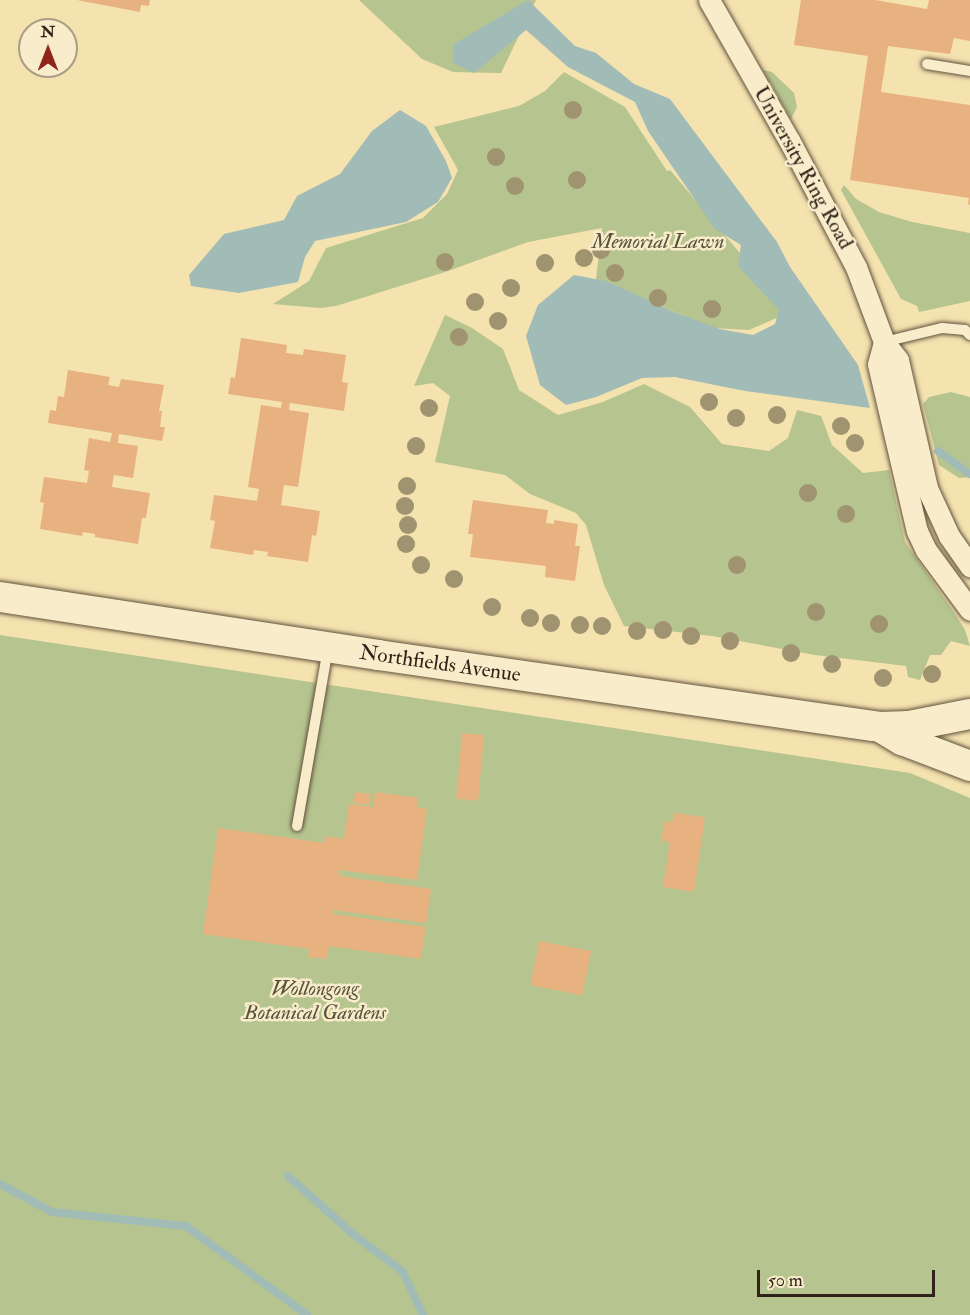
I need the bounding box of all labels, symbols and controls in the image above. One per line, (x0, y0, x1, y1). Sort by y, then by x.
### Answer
north arrow (18, 18, 78, 78)
text: N (41, 22, 55, 42)
street label: University Ring Road (748, 82, 858, 254)
park label: Memorial Lawn (592, 229, 724, 255)
street label: Northfields Avenue (358, 640, 522, 688)
park label: Wollongong Botanical Gardens (244, 976, 386, 1026)
scale bar (760, 1258, 938, 1296)
text: 50 m (768, 1269, 803, 1292)

